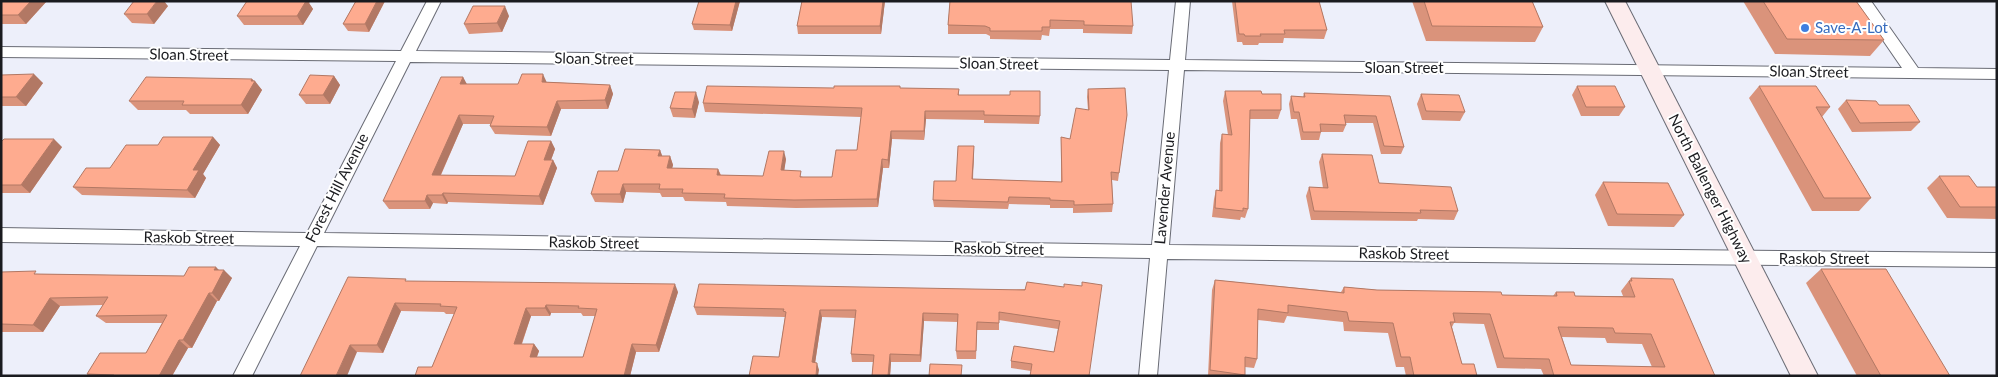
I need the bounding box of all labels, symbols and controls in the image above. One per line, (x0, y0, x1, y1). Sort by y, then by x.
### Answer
place label: Save-A-Lot (1815, 18, 1889, 36)
marker: Save-A-Lot (1799, 22, 1811, 34)
street label: Sloan Street (149, 44, 229, 64)
street label: Sloan Street (554, 48, 634, 68)
street label: Sloan Street (959, 53, 1039, 73)
street label: Sloan Street (1364, 58, 1444, 76)
street label: Sloan Street (1769, 61, 1849, 81)
street label: North Ballenger Highway (1665, 111, 1757, 267)
street label: Forest Hill Avenue (301, 130, 371, 245)
street label: Lavender Avenue (1150, 131, 1178, 245)
street label: Raskob Street (144, 227, 235, 247)
street label: Raskob Street (549, 232, 640, 252)
street label: Raskob Street (954, 238, 1045, 258)
street label: Raskob Street (1359, 243, 1450, 263)
street label: Raskob Street (1779, 249, 1870, 267)

